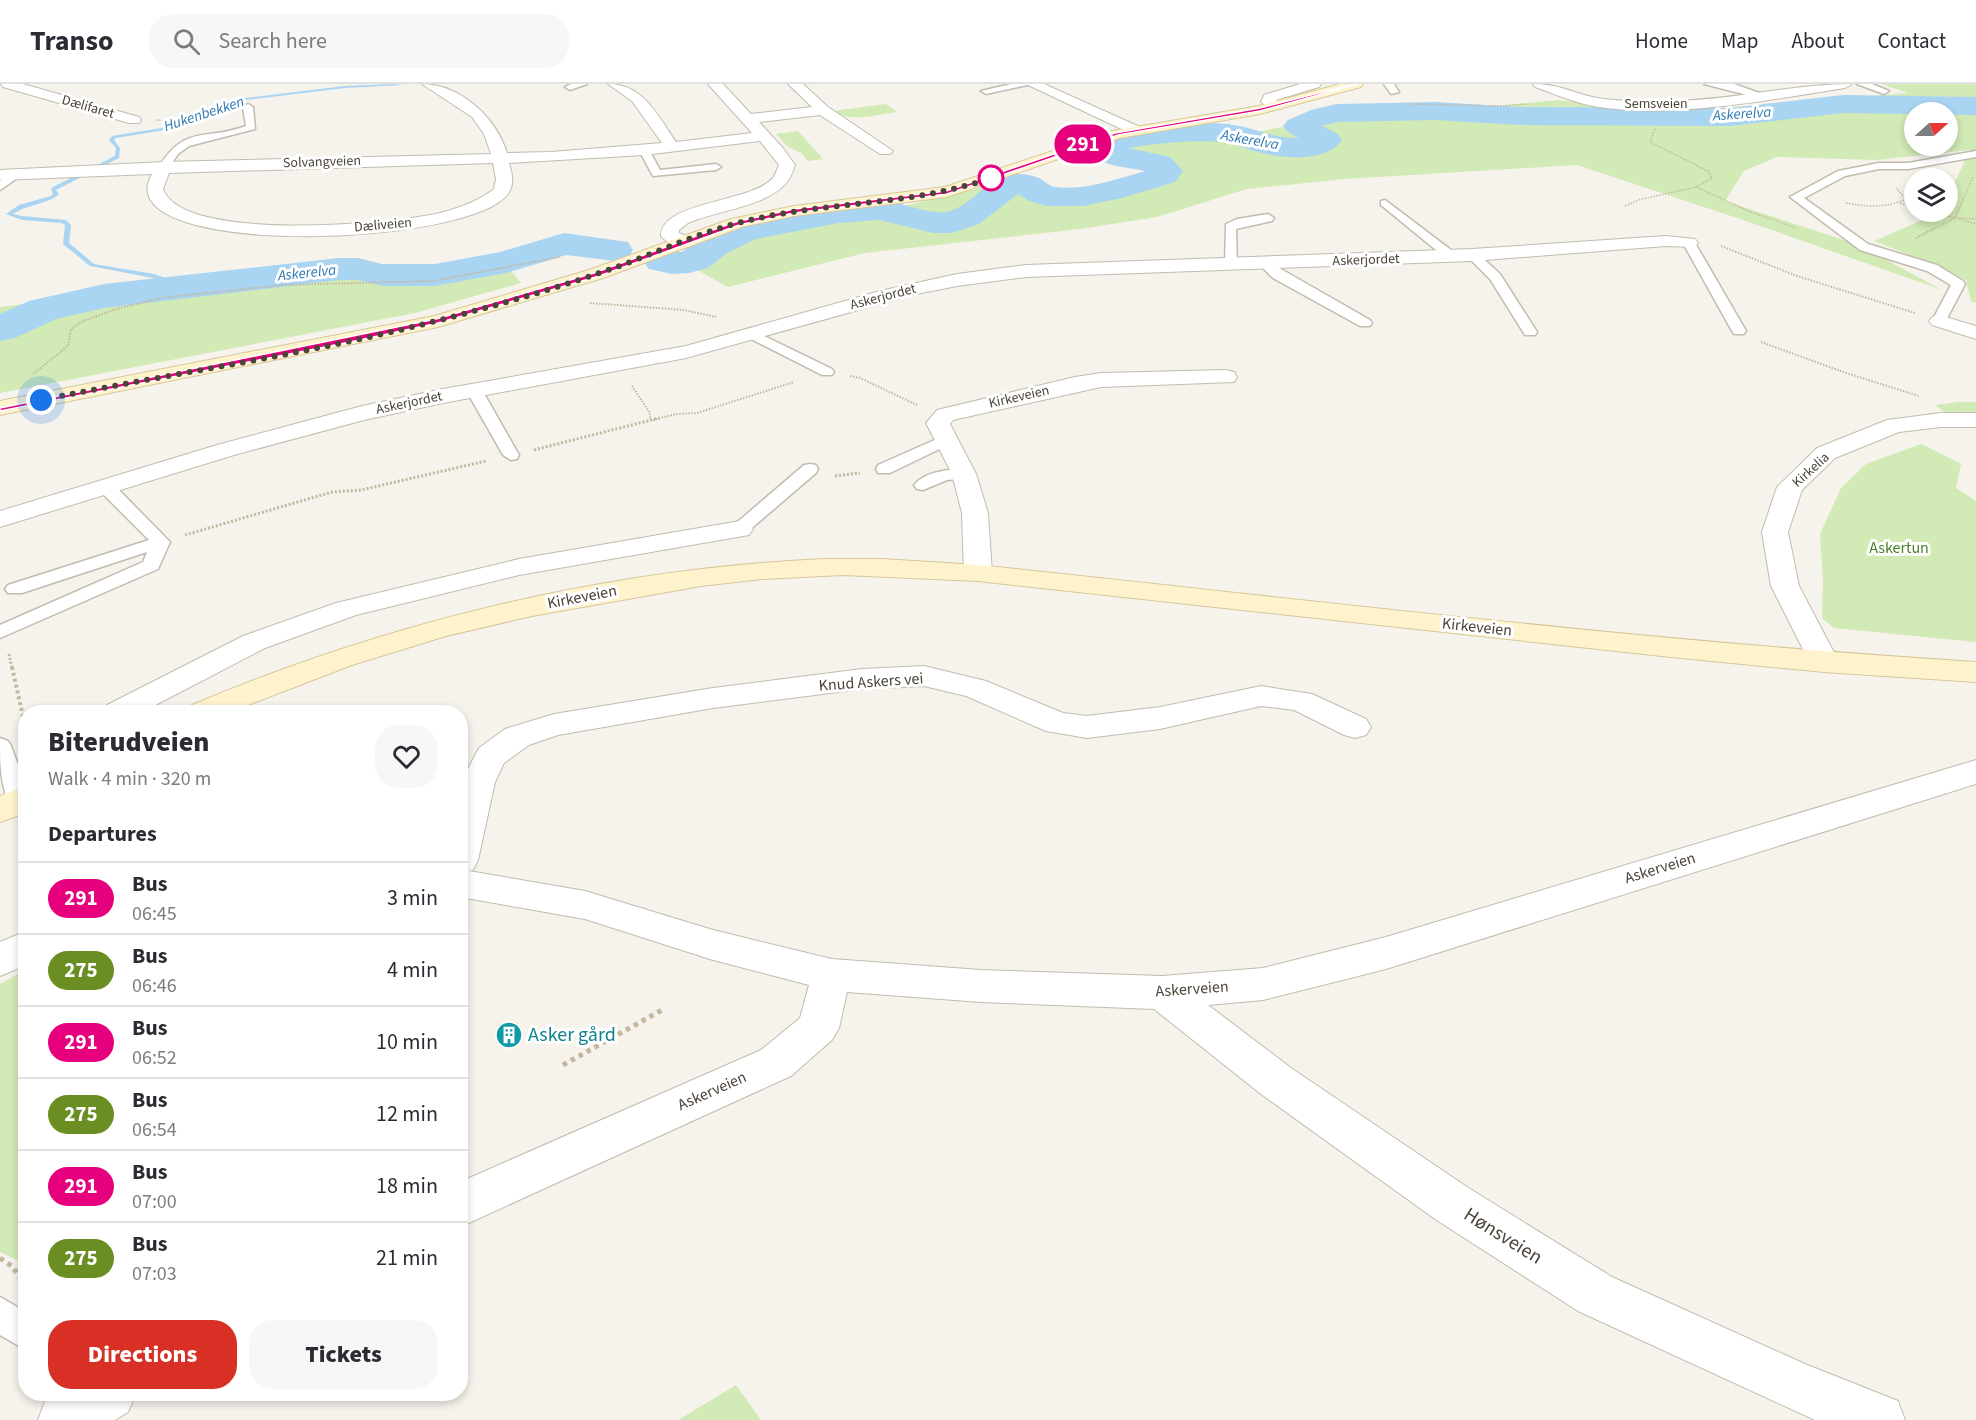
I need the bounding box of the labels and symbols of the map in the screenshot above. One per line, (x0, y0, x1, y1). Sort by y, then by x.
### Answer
street label: Dælifaret (59, 90, 117, 124)
water label: Hukenbekken (161, 91, 247, 137)
street label: Semsveien (1624, 94, 1688, 114)
water label: Askerelva (1711, 101, 1772, 127)
north arrow (1904, 102, 1958, 156)
line badge: 291 (1048, 124, 1118, 164)
water label: Askerelva (1218, 124, 1281, 155)
street label: Solvangveien (283, 151, 361, 173)
unlabelled marker (978, 165, 1004, 191)
street label: Dæliveien (353, 213, 413, 237)
street label: Askerjordet (1332, 249, 1400, 271)
water label: Askerelva (276, 260, 337, 287)
street label: Askerjordet (848, 279, 918, 315)
street label: Kirkeveien (987, 380, 1051, 414)
your location (26, 385, 56, 415)
street label: Askerjordet (374, 386, 444, 420)
street label: Kirkelia (1788, 448, 1834, 492)
park label: Askertun (1869, 537, 1929, 559)
street label: Kirkeveien (545, 579, 619, 615)
street label: Kirkeveien (1441, 612, 1513, 642)
street label: Knud Askers vei (818, 667, 924, 697)
street label: Askerveien (1622, 847, 1698, 889)
street label: Askerveien (1155, 975, 1229, 1003)
building icon: Asker gård (494, 1020, 524, 1050)
place label: Asker gård (528, 1021, 616, 1049)
street label: Askerveien (674, 1066, 750, 1116)
street label: Hønsveien (1458, 1201, 1548, 1271)

